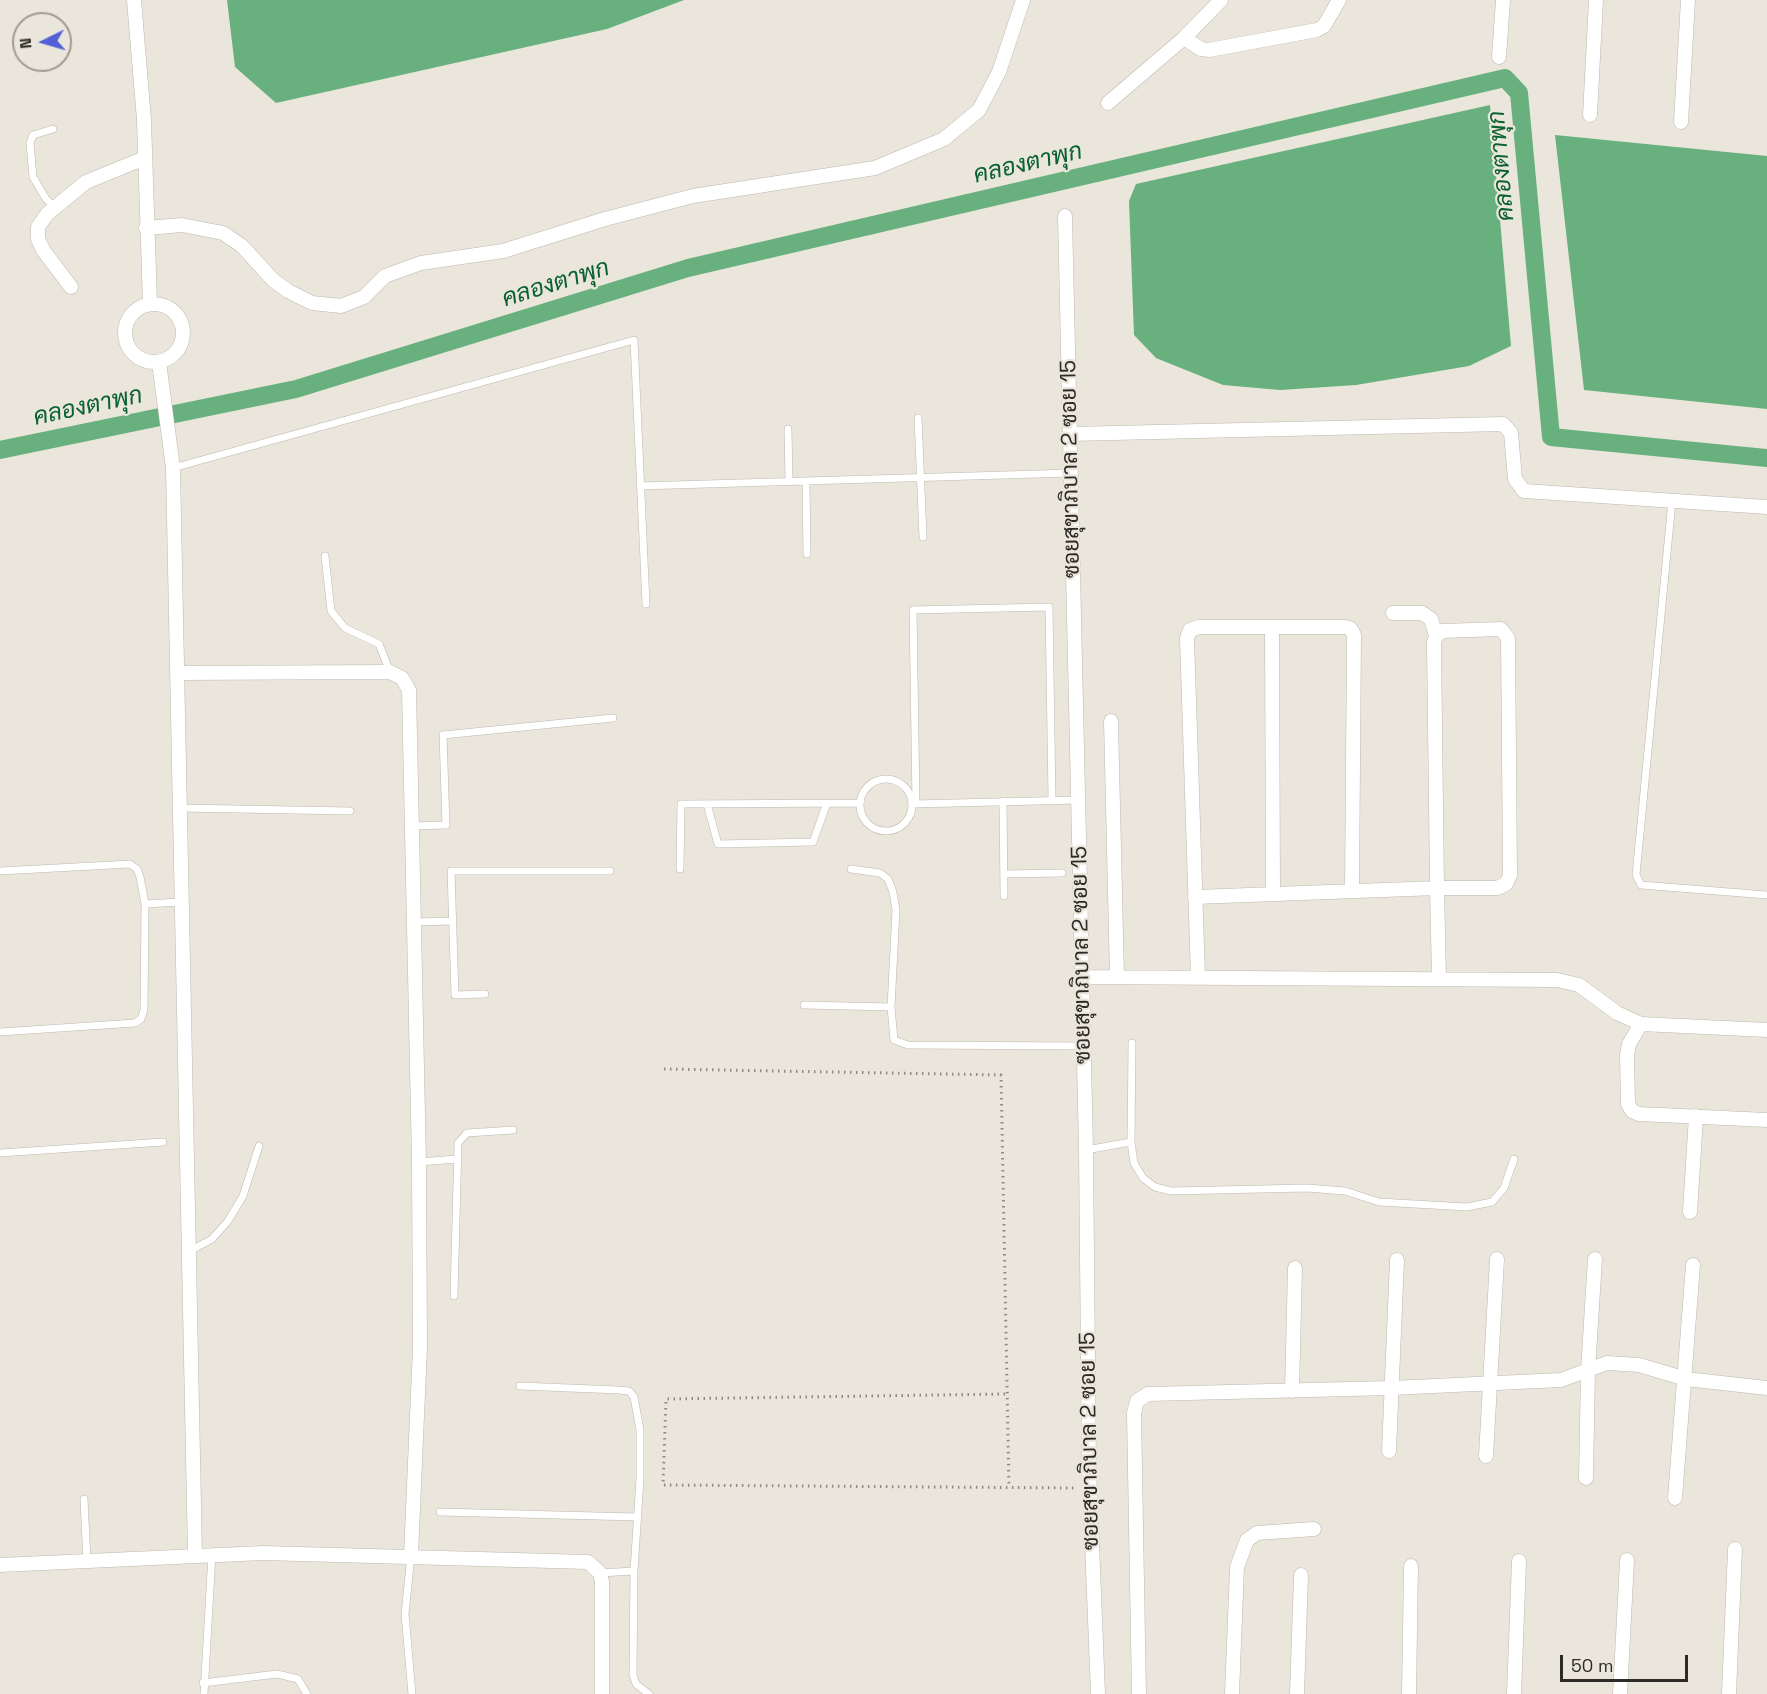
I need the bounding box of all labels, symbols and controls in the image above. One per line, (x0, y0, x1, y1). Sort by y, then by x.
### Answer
north arrow (12, 12, 72, 72)
text: N (15, 37, 36, 50)
water label: คลองตาพุก (1483, 110, 1521, 222)
water label: คลองตาพุก (971, 138, 1085, 190)
water label: คลองตาพุก (499, 254, 613, 314)
street label: ซอยสุขาภิบาล 2 ซอย 15 (1056, 360, 1086, 578)
water label: คลองตาพุก (31, 381, 145, 433)
street label: ซอยสุขาภิบาล 2 ซอย 15 (1067, 846, 1097, 1064)
street label: ซอยสุขาภิบาล 2 ซอย 15 (1075, 1332, 1105, 1550)
scale bar (1563, 1643, 1690, 1681)
text: 50 m (1571, 1654, 1613, 1677)

